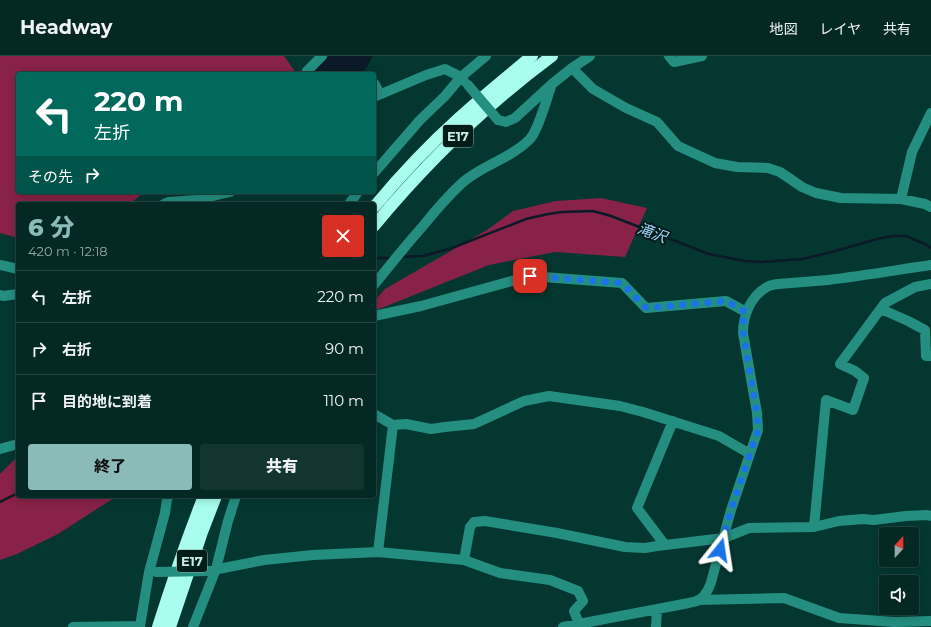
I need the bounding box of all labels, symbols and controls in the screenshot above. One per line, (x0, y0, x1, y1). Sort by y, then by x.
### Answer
text: Headway (20, 16, 112, 39)
text: 地図 (769, 20, 797, 38)
text: レイヤ (819, 20, 861, 38)
text: 共有 (883, 20, 911, 38)
text: 220 m (94, 84, 183, 118)
icon: left (28, 88, 80, 140)
text: 左折 (94, 122, 130, 144)
road number: E17 (443, 125, 473, 147)
icon: right (81, 164, 103, 186)
text: その先 (28, 167, 73, 186)
text: 6 分 (28, 213, 75, 242)
button: close (322, 215, 364, 257)
water label: 滝沢 (635, 218, 671, 247)
text: 420 m · 12:18 (28, 243, 108, 259)
pin (513, 259, 547, 293)
icon: arrive (519, 265, 541, 287)
icon: left (28, 286, 50, 308)
text: 220 m (317, 287, 364, 306)
text: 左折 (62, 288, 92, 307)
icon: right (28, 338, 50, 360)
text: 90 m (325, 339, 364, 358)
text: 右折 (62, 340, 92, 359)
icon: arrive (28, 390, 50, 412)
text: 110 m (323, 391, 364, 410)
text: 目的地に到着 (62, 392, 152, 411)
button: 終了 (28, 444, 192, 490)
button: 共有 (200, 444, 364, 490)
north arrow (879, 527, 919, 567)
map controls (879, 527, 919, 615)
position arrow (699, 529, 741, 571)
road number: E17 (177, 550, 207, 572)
button: sound (879, 575, 919, 615)

